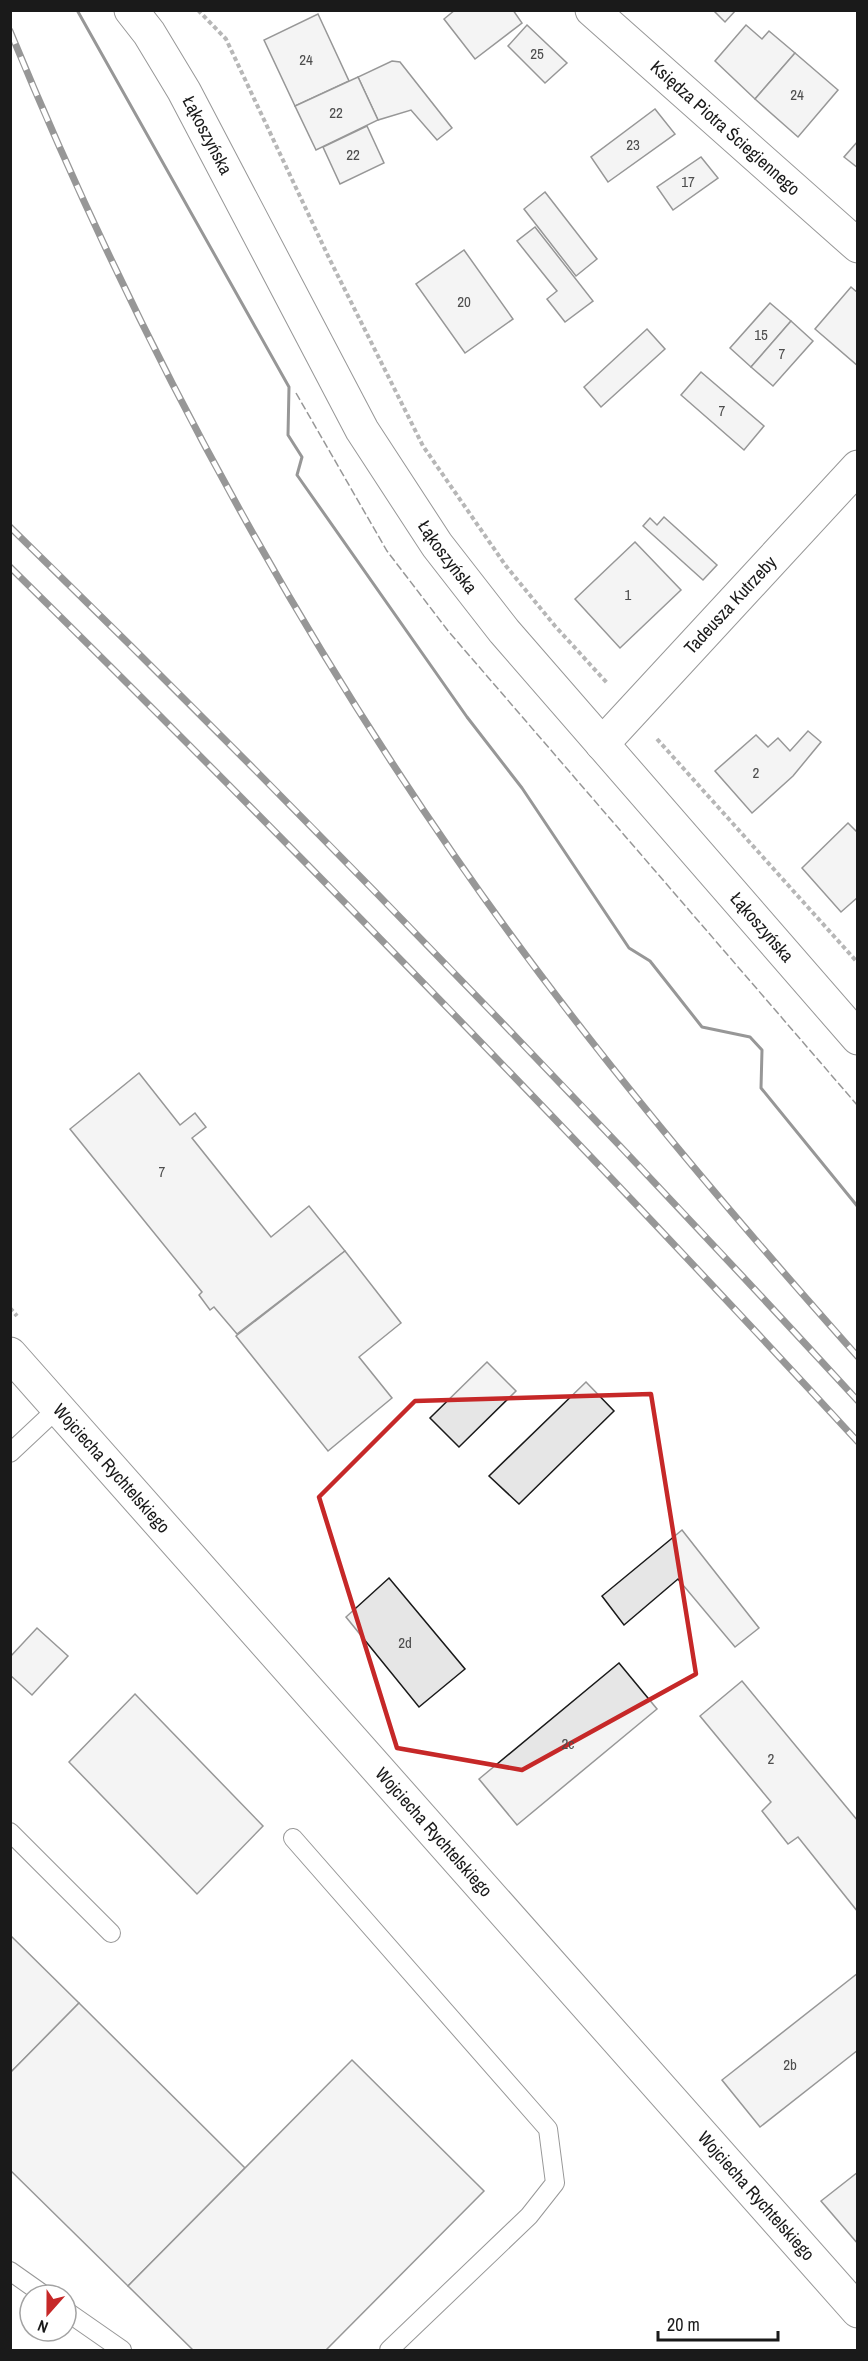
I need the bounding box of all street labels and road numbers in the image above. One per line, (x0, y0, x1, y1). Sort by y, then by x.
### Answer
street label: Księdza Piotra Ściegiennego (645, 55, 806, 201)
street label: Łąkoszyńska (177, 91, 239, 179)
street label: Łąkoszyńska (412, 515, 483, 599)
street label: Tadeusza Kutrzeby (678, 550, 782, 660)
street label: Łąkoszyńska (725, 887, 800, 968)
street label: Wojciecha Rychtelskiego (48, 1398, 176, 1538)
street label: Wojciecha Rychtelskiego (370, 1762, 498, 1902)
street label: Wojciecha Rychtelskiego (692, 2125, 821, 2266)

